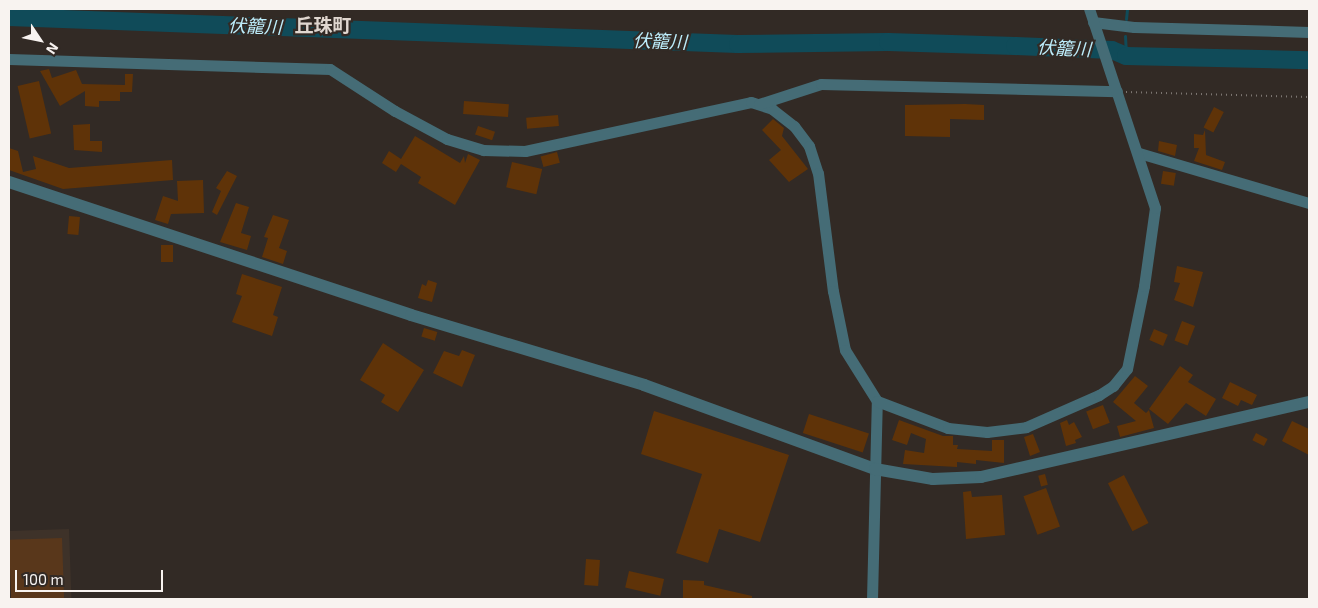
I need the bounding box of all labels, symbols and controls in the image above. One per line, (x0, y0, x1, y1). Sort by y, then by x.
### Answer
water label: 伏籠川 (228, 14, 282, 38)
district label: 丘珠町 (295, 14, 351, 36)
north arrow (15, 15, 65, 65)
water label: 伏籠川 (633, 29, 687, 53)
water label: 伏籠川 (1036, 36, 1092, 60)
text: N (43, 40, 63, 58)
scale bar (18, 560, 165, 592)
text: 100 m (23, 570, 64, 588)

